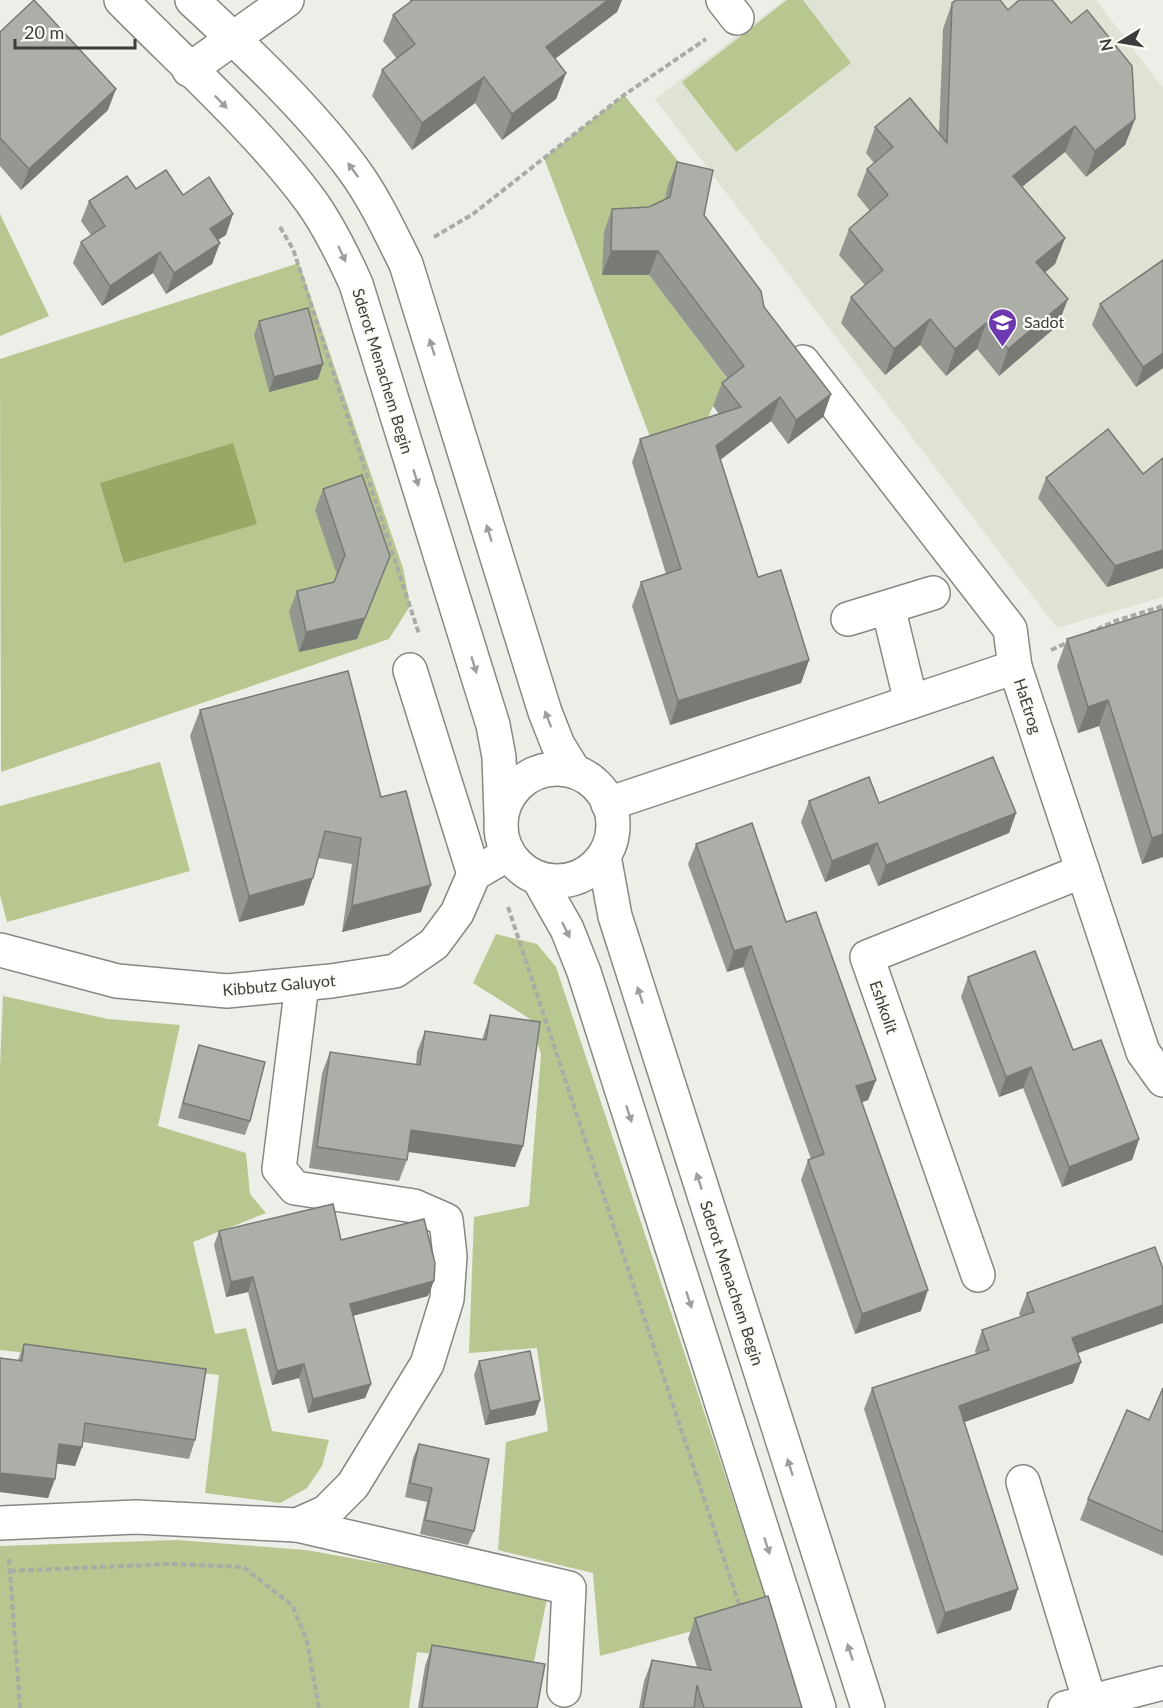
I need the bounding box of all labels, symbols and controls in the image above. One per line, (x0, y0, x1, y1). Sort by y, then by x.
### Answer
scale bar (15, 12, 135, 50)
north arrow (1091, 12, 1151, 72)
text: 20 m (24, 21, 64, 43)
text: N (1095, 37, 1116, 53)
one-way arrow (213, 95, 227, 109)
one-way arrow (347, 162, 359, 178)
one-way arrow (338, 245, 347, 262)
street label: Sderot Menachem Begin (349, 286, 418, 456)
school or university icon: Sadot (987, 306, 1019, 348)
place label: Sadot (1024, 312, 1064, 331)
one-way arrow (427, 338, 436, 356)
one-way arrow (412, 469, 422, 487)
one-way arrow (484, 524, 494, 542)
one-way arrow (470, 656, 479, 674)
street label: HaEtrog (1011, 676, 1046, 736)
one-way arrow (542, 710, 552, 728)
one-way arrow (562, 921, 571, 938)
street label: Kibbutz Galuyot (222, 970, 336, 999)
street label: Eshkolit (867, 978, 903, 1036)
one-way arrow (634, 986, 644, 1004)
one-way arrow (625, 1105, 634, 1123)
one-way arrow (694, 1172, 703, 1190)
street label: Sderot Menachem Begin (697, 1198, 768, 1368)
one-way arrow (684, 1291, 694, 1309)
one-way arrow (785, 1458, 795, 1476)
one-way arrow (763, 1537, 772, 1555)
one-way arrow (845, 1643, 854, 1661)

